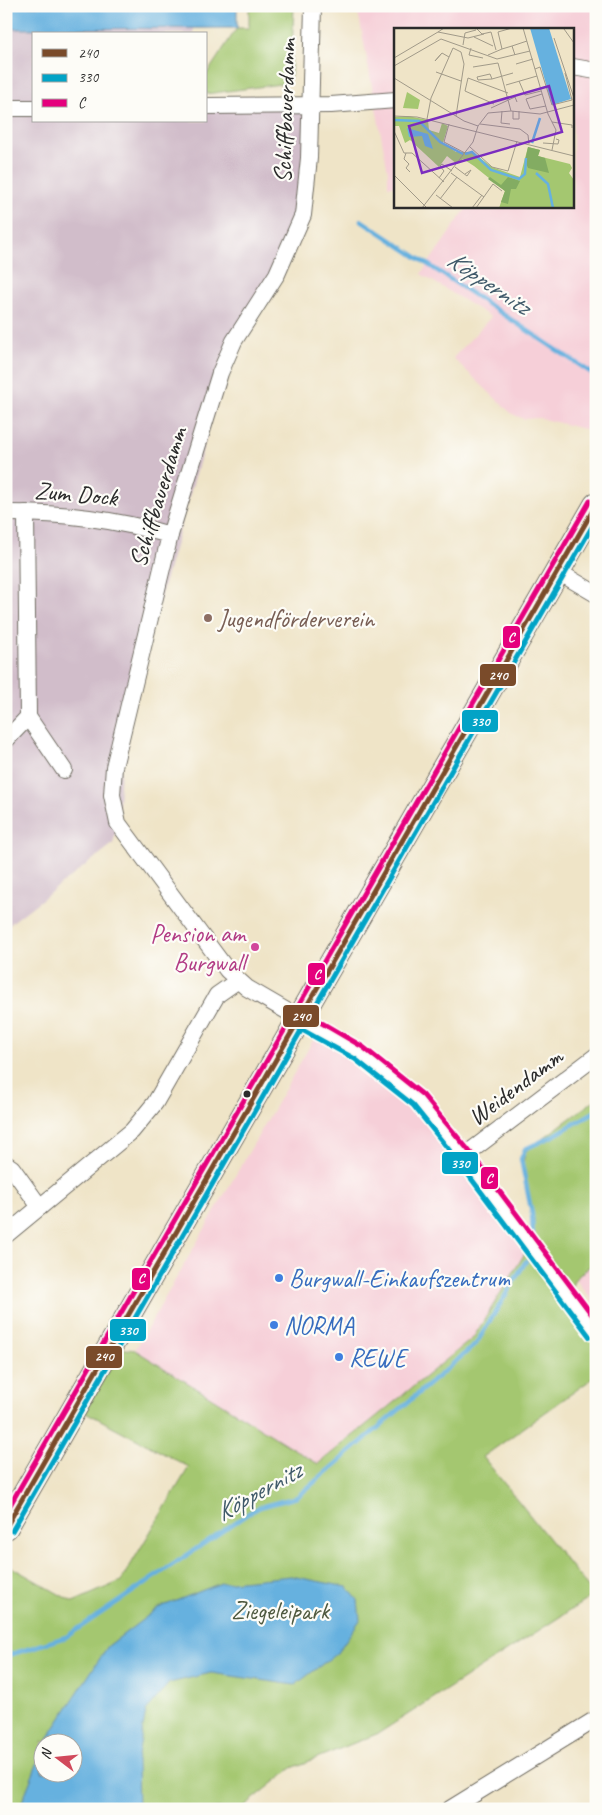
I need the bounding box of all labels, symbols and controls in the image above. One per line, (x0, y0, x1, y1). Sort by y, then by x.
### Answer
inset map (394, 28, 574, 208)
legend (32, 32, 208, 122)
street label: Schiffbauerdamm (266, 36, 304, 184)
text: 240 (78, 44, 100, 63)
text: 330 (78, 68, 100, 87)
text: C (78, 94, 87, 113)
water label: Köppernitz (441, 243, 540, 324)
street label: Schiffbauerdamm (122, 422, 195, 571)
street label: Zum Dock (33, 474, 120, 514)
place label: Jugendförderverein (217, 603, 376, 635)
marker: Jugendförderverein (202, 612, 214, 624)
line badge: C (502, 625, 521, 649)
text: C (508, 629, 517, 646)
line badge: 240 (479, 663, 517, 687)
text: 240 (489, 667, 509, 684)
line badge: 330 (461, 709, 499, 733)
text: 330 (471, 713, 491, 730)
place label: Pension am Burgwall (150, 918, 250, 979)
marker: Pension am Burgwall (249, 941, 261, 953)
line badge: C (307, 962, 326, 986)
text: C (314, 966, 323, 983)
line badge: 240 (282, 1004, 320, 1028)
text: 240 (292, 1008, 312, 1025)
street label: Weidendamm (462, 1040, 571, 1133)
unlabelled marker (242, 1089, 252, 1099)
line badge: 330 (441, 1151, 479, 1175)
text: 330 (451, 1155, 471, 1172)
line badge: C (480, 1166, 499, 1190)
text: C (486, 1170, 495, 1187)
place label: Burgwall-Einkaufszentrum (289, 1263, 511, 1295)
line badge: C (131, 1267, 151, 1291)
text: C (138, 1270, 147, 1287)
marker: Burgwall-Einkaufszentrum (273, 1272, 285, 1284)
place label: NORMA (284, 1310, 355, 1342)
line badge: 330 (109, 1318, 147, 1342)
marker: NORMA (268, 1319, 280, 1331)
text: 330 (119, 1322, 139, 1339)
place label: REWE (349, 1342, 409, 1374)
line badge: 240 (85, 1345, 123, 1369)
text: 240 (95, 1348, 115, 1365)
marker: REWE (333, 1351, 345, 1363)
water label: Köppernitz (210, 1453, 310, 1528)
park label: Ziegeleipark (231, 1595, 331, 1627)
north arrow (32, 1732, 82, 1782)
text: N (37, 1746, 56, 1761)

